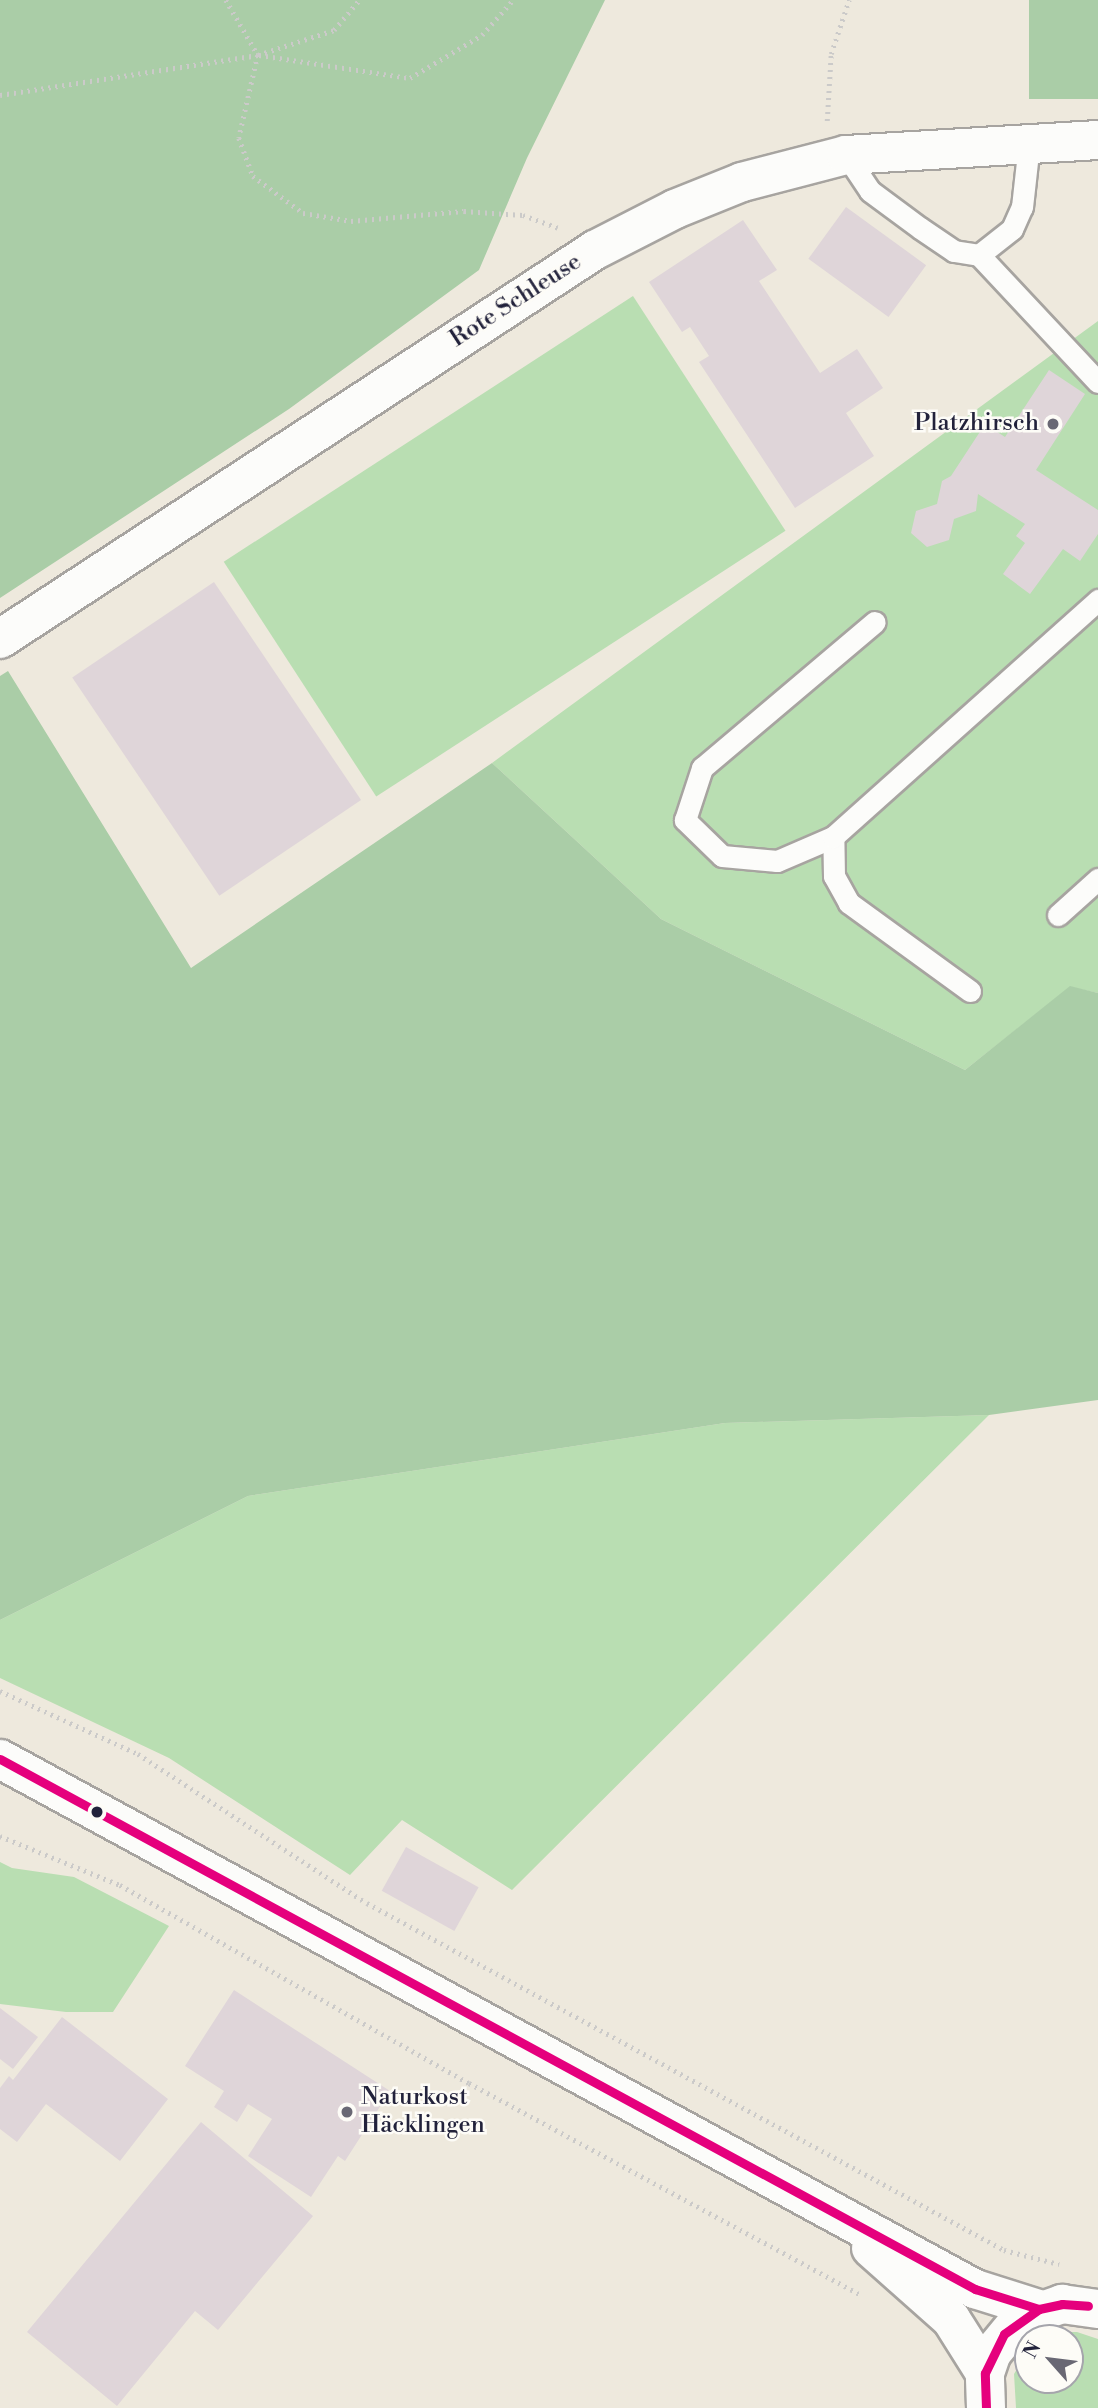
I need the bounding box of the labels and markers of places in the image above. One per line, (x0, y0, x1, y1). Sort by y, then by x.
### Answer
place label: Platzhirsch (914, 410, 1039, 438)
marker: Platzhirsch (1045, 416, 1061, 432)
unlabelled marker (90, 1805, 104, 1819)
place label: Naturkost Häcklingen (361, 2084, 485, 2140)
marker: Naturkost Häcklingen (339, 2104, 355, 2120)

